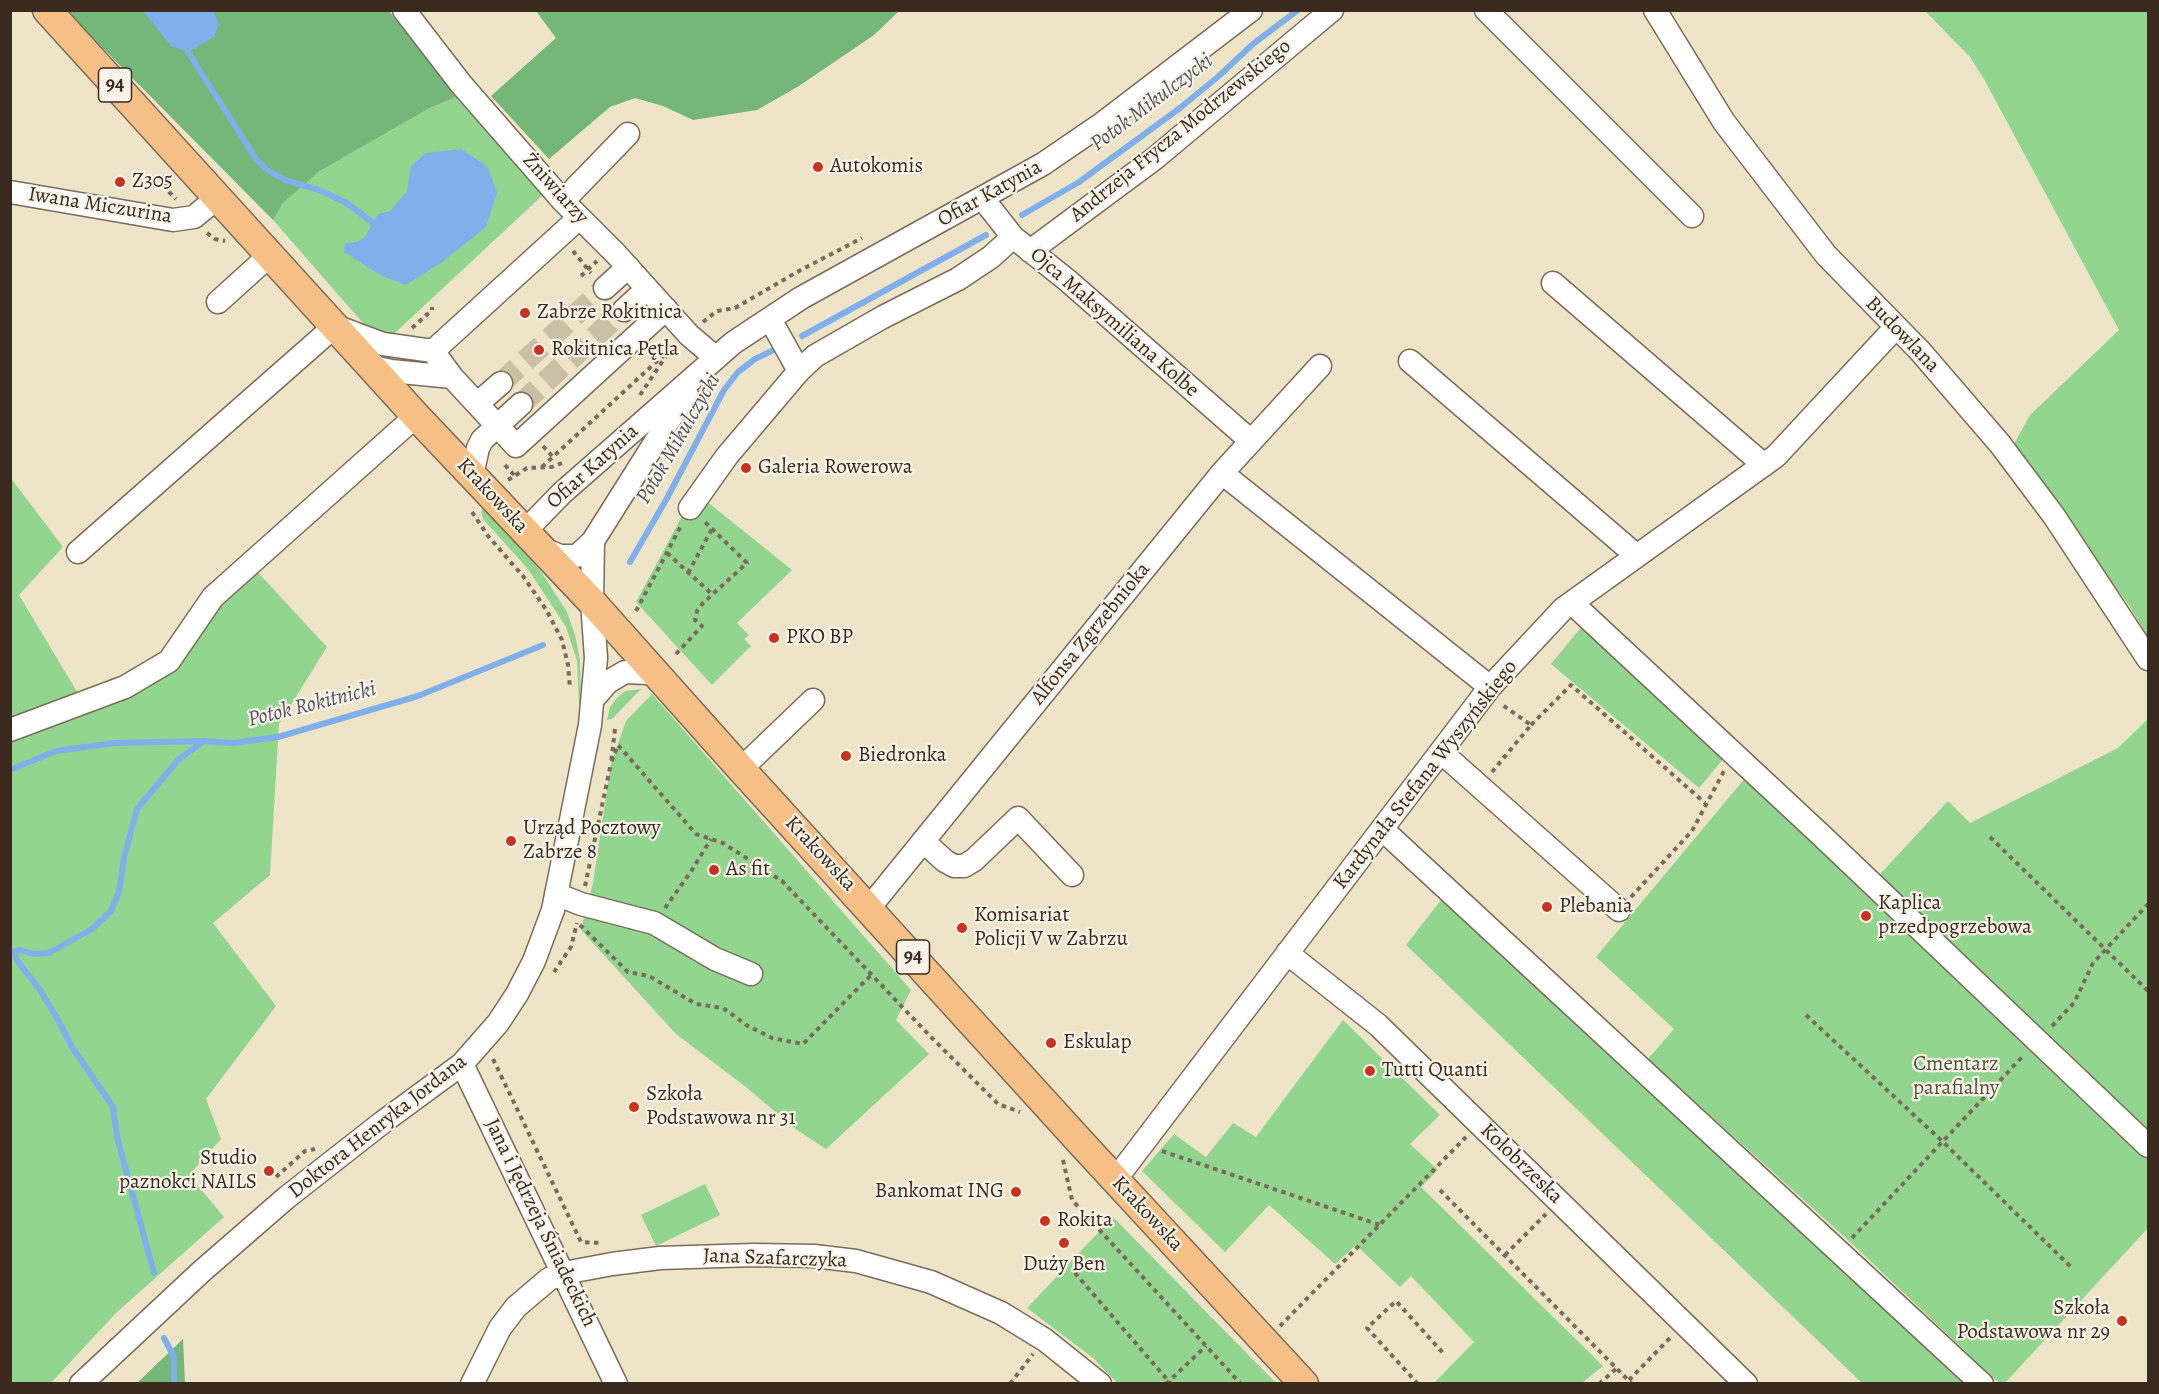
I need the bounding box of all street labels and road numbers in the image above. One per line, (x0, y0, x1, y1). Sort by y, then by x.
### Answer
street label: Andrzeja Frycza Modrzewskiego (1065, 34, 1297, 228)
road number: 94 (98, 68, 132, 102)
street label: Żniwiarzy (517, 148, 593, 230)
street label: Ofiar Katynia (934, 155, 1046, 233)
street label: Iwana Miczurina (26, 182, 174, 230)
street label: Ojca Maksymiliana Kolbe (1024, 243, 1204, 403)
street label: Budowlana (1859, 292, 1945, 378)
street label: Ofiar Katynia (542, 419, 644, 515)
street label: Krakowska (451, 453, 533, 539)
street label: Alfonsa Zgrzebnioka (1026, 558, 1156, 710)
street label: Kardynała Stefana Wyszyńskiego (1329, 655, 1523, 895)
street label: Krakowska (779, 811, 861, 897)
road number: 94 (896, 940, 930, 974)
street label: Doktora Henryka Jordana (284, 1049, 472, 1205)
street label: Jana i Jędrzeja Śniadeckich (479, 1115, 601, 1331)
street label: Kołobrzeska (1474, 1118, 1568, 1210)
street label: Krakowska (1106, 1171, 1188, 1257)
street label: Jana Szafarczyka (703, 1244, 847, 1274)

